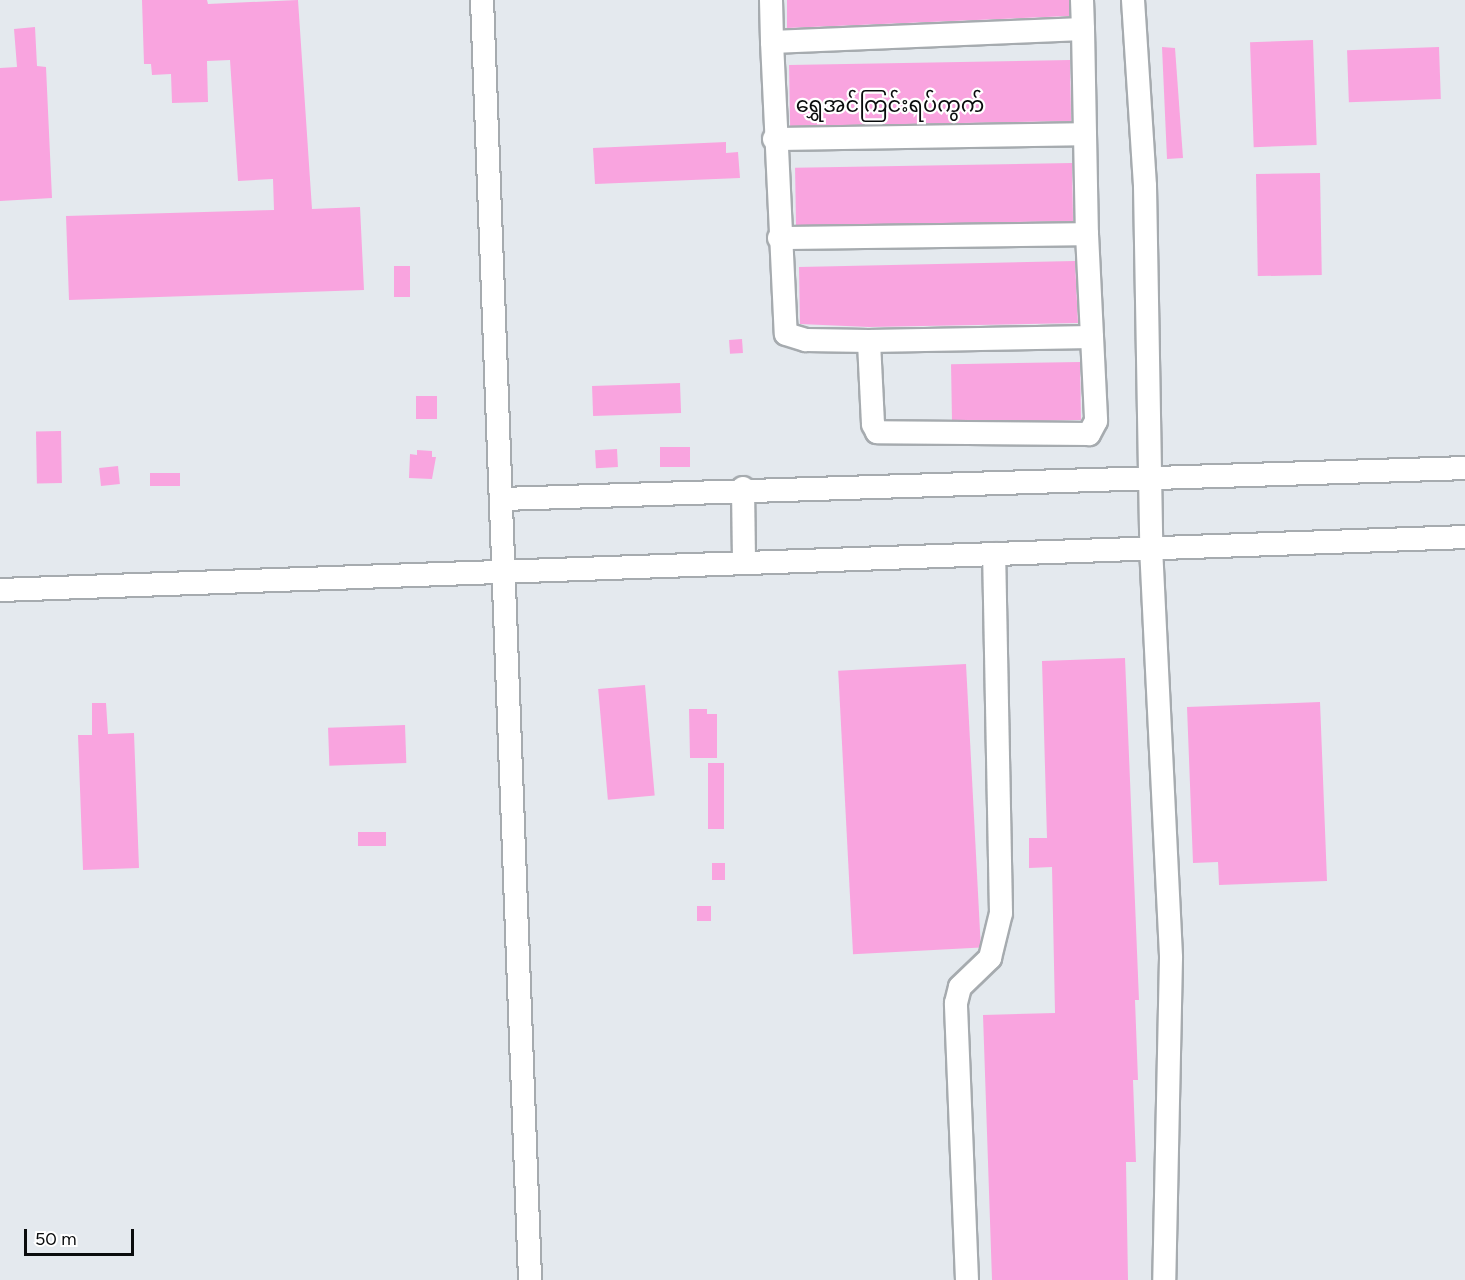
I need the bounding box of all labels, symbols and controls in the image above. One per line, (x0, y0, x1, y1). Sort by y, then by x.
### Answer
district label: ရွှေအင်ကြင်းရပ်ကွက် (796, 92, 984, 118)
scale bar (27, 1217, 136, 1255)
text: 50 m (35, 1228, 77, 1250)

